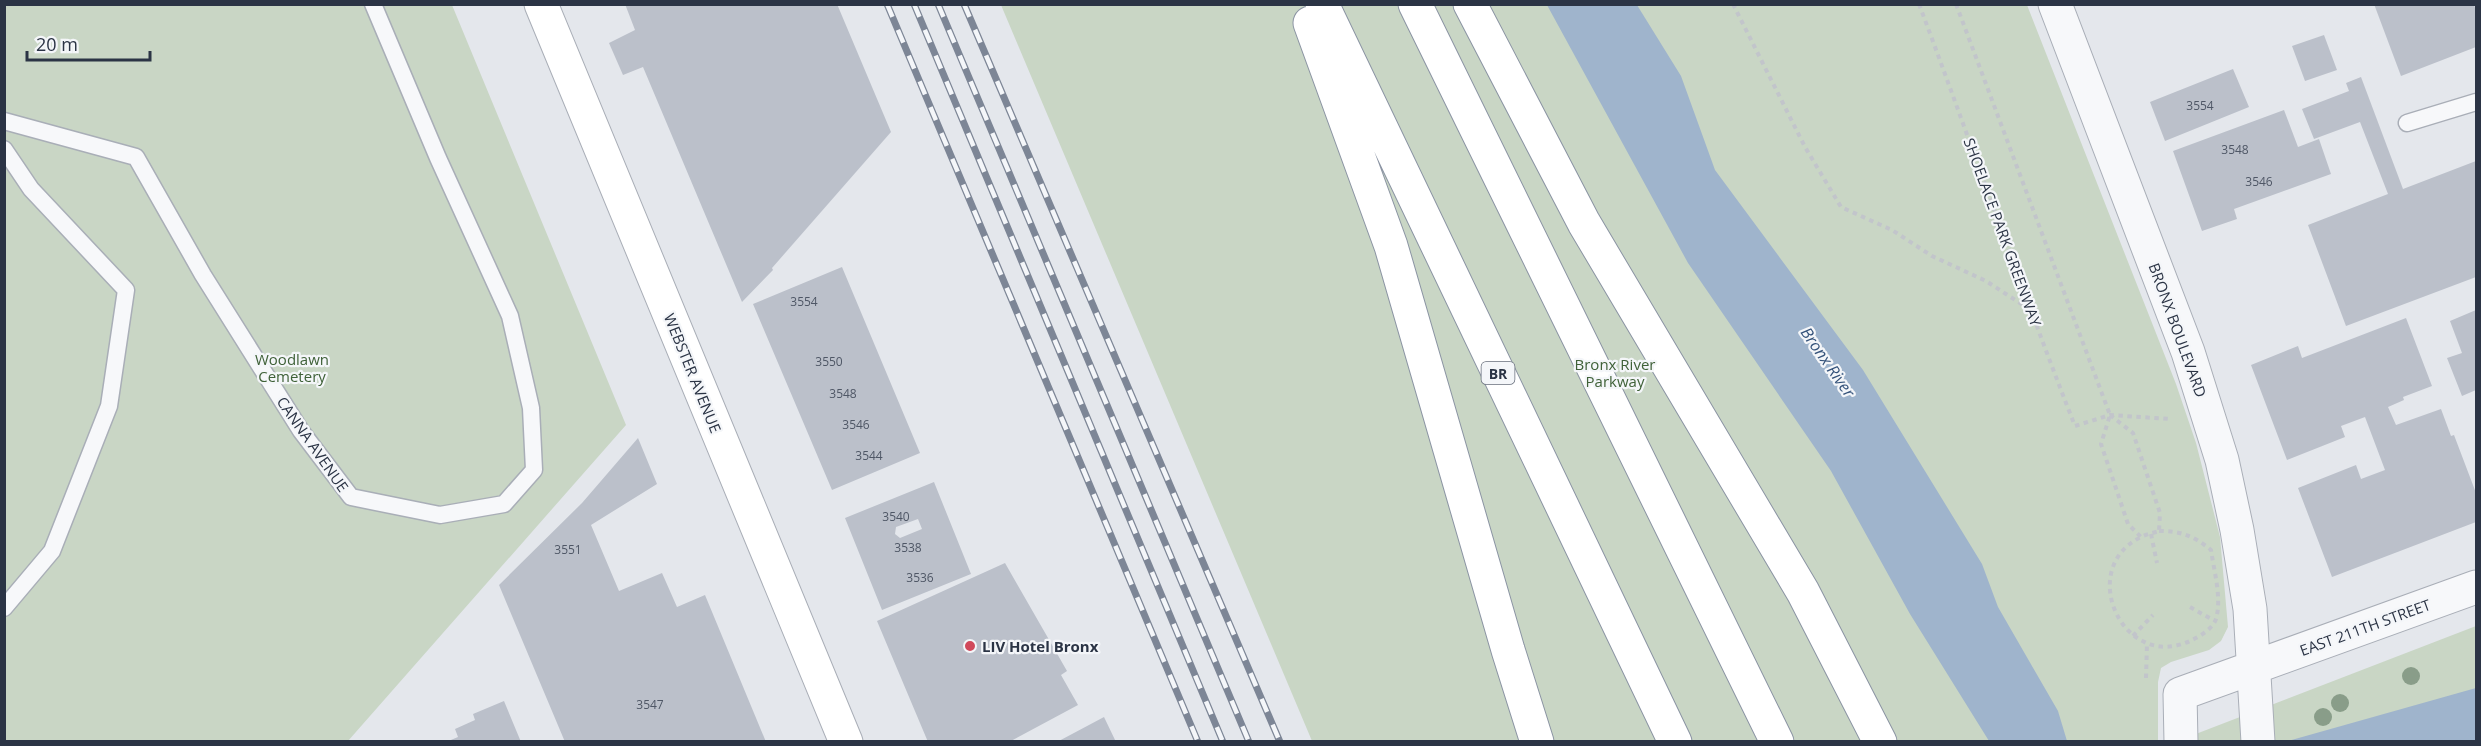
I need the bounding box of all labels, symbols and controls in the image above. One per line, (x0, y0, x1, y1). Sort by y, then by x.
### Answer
scale bar (27, 24, 150, 62)
text: 20 m (36, 32, 78, 56)
house number: 3554 (2186, 97, 2214, 114)
street label: SHOELACE PARK GREENWAY (1960, 135, 2047, 329)
house number: 3548 (2221, 141, 2249, 158)
house number: 3546 (2245, 173, 2273, 190)
street label: BRONX BOULEVARD (2144, 260, 2212, 400)
house number: 3554 (790, 293, 818, 310)
street label: WEBSTER AVENUE (660, 310, 726, 436)
water label: Bronx River (1796, 323, 1861, 402)
park label: Woodlawn Cemetery (255, 349, 329, 386)
house number: 3550 (815, 353, 843, 370)
park label: Bronx River Parkway (1575, 354, 1655, 391)
road number: BR (1482, 362, 1514, 384)
house number: 3548 (829, 385, 857, 402)
street label: CANNA AVENUE (273, 392, 353, 496)
house number: 3546 (842, 416, 870, 433)
house number: 3544 (855, 447, 883, 464)
house number: 3540 (882, 508, 910, 525)
house number: 3538 (894, 539, 922, 556)
house number: 3551 (554, 541, 582, 558)
house number: 3536 (906, 569, 934, 586)
street label: EAST 211TH STREET (2297, 594, 2434, 660)
place label: LIV Hotel Bronx (982, 636, 1099, 656)
marker: LIV Hotel Bronx (963, 639, 977, 653)
house number: 3547 (636, 696, 664, 713)

